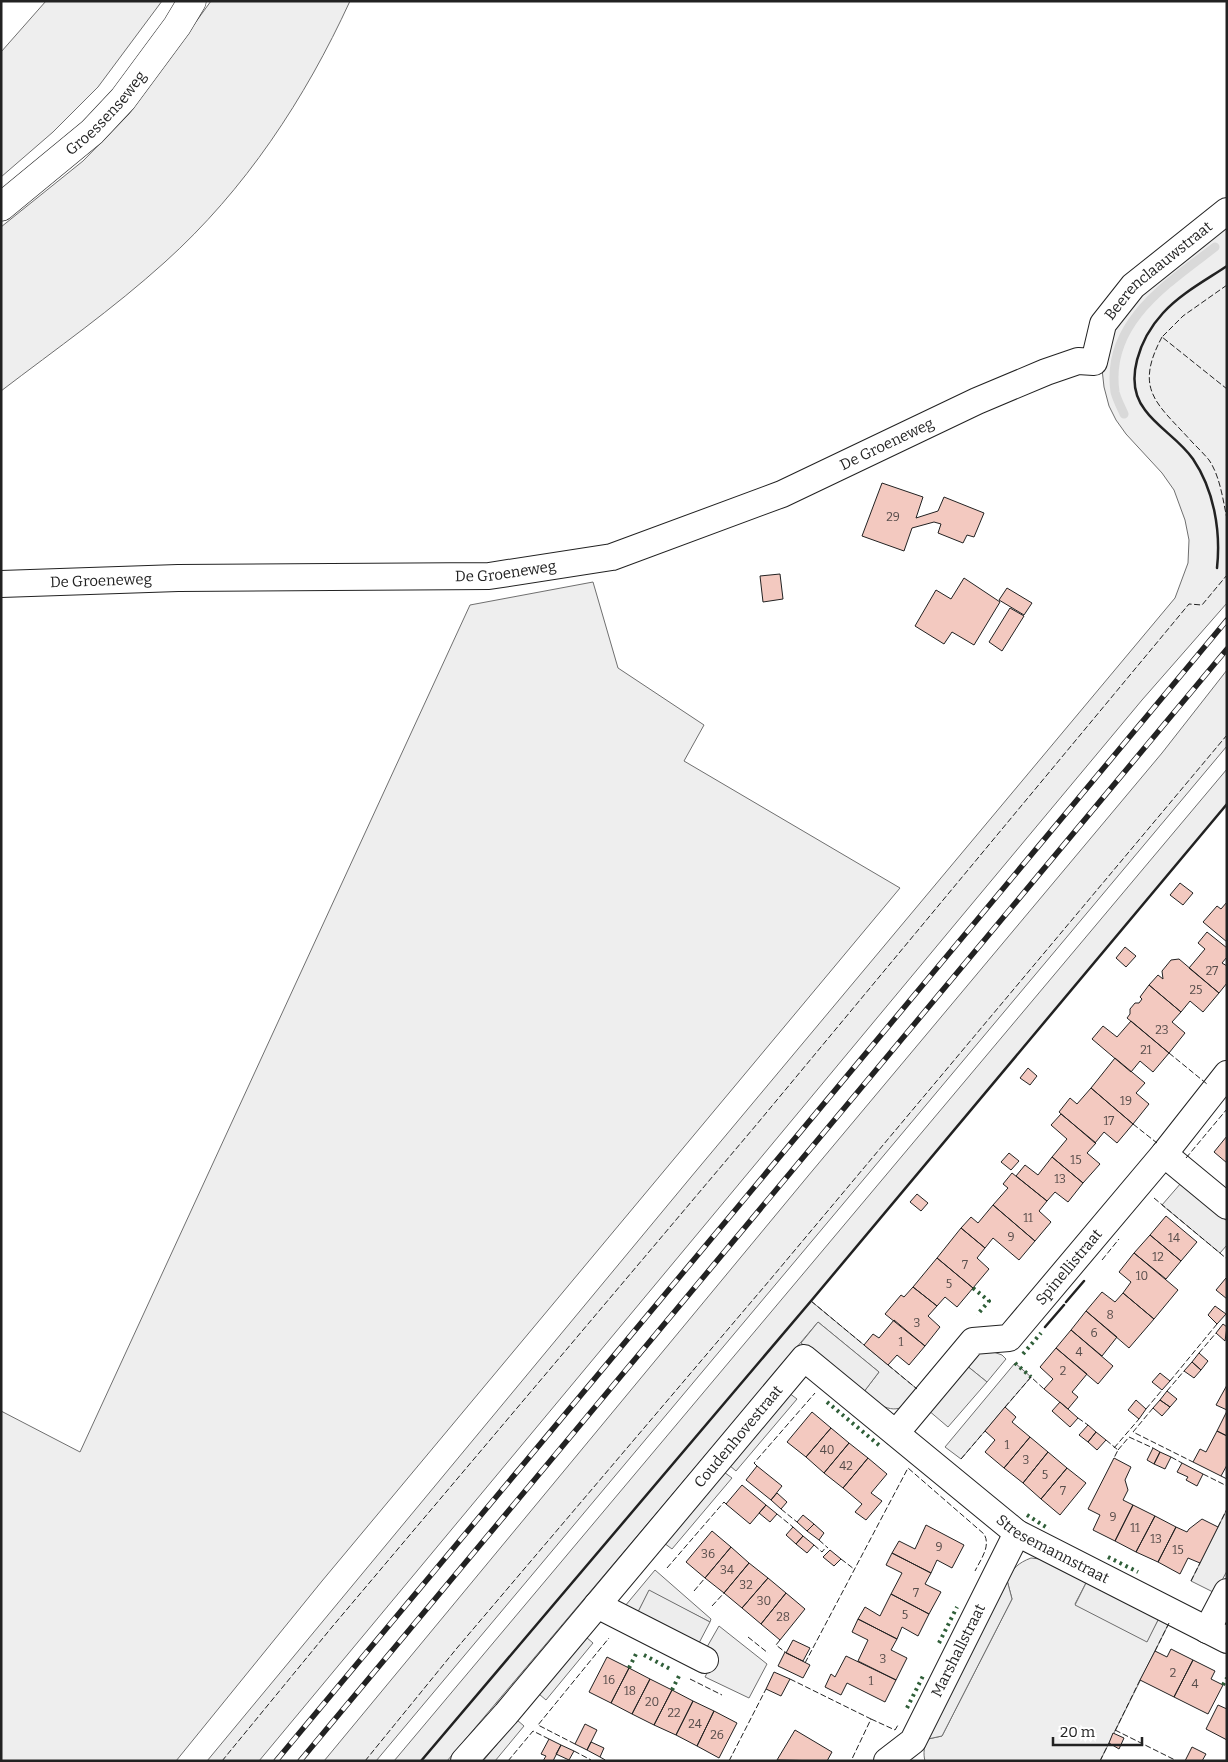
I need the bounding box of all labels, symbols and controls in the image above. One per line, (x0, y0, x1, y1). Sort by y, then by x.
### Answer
street label: Groessenseweg (62, 67, 150, 159)
street label: Beerenclaauwstraat (1101, 217, 1216, 324)
street label: De Groeneweg (837, 414, 937, 474)
house number: 29 (886, 510, 900, 524)
street label: De Groeneweg (455, 557, 557, 585)
street label: De Groeneweg (50, 570, 152, 591)
house number: 27 (1206, 964, 1218, 978)
house number: 25 (1190, 983, 1202, 997)
house number: 23 (1155, 1023, 1169, 1037)
house number: 21 (1140, 1043, 1152, 1057)
house number: 19 (1120, 1094, 1132, 1108)
house number: 17 (1104, 1114, 1114, 1128)
house number: 15 (1070, 1153, 1082, 1167)
house number: 13 (1054, 1172, 1066, 1186)
house number: 11 (1023, 1211, 1033, 1225)
street label: Spinellistraat (1032, 1225, 1106, 1308)
house number: 9 (1007, 1230, 1015, 1244)
house number: 14 (1168, 1231, 1180, 1245)
house number: 12 (1152, 1250, 1164, 1264)
house number: 7 (962, 1258, 968, 1272)
house number: 10 (1136, 1269, 1148, 1283)
house number: 5 (946, 1277, 952, 1291)
house number: 8 (1106, 1308, 1114, 1322)
house number: 3 (914, 1316, 921, 1330)
house number: 6 (1090, 1326, 1098, 1340)
house number: 1 (899, 1335, 904, 1349)
house number: 4 (1075, 1345, 1083, 1359)
house number: 2 (1060, 1364, 1066, 1378)
street label: Coudenhovestraat (690, 1381, 787, 1491)
house number: 1 (1005, 1438, 1010, 1452)
house number: 40 (820, 1443, 834, 1457)
house number: 3 (1023, 1453, 1030, 1467)
house number: 42 (839, 1459, 853, 1473)
house number: 5 (1042, 1468, 1048, 1482)
house number: 7 (1060, 1484, 1066, 1498)
house number: 9 (1109, 1510, 1117, 1524)
street label: Stresemannstraat (993, 1511, 1113, 1588)
house number: 11 (1130, 1521, 1140, 1535)
house number: 13 (1150, 1532, 1162, 1546)
house number: 9 (935, 1540, 943, 1554)
house number: 15 (1172, 1543, 1184, 1557)
house number: 36 (701, 1547, 715, 1561)
house number: 34 (720, 1563, 734, 1577)
house number: 32 (739, 1578, 753, 1592)
house number: 7 (913, 1586, 919, 1600)
house number: 30 (757, 1594, 771, 1608)
street label: Marshallstraat (927, 1600, 989, 1700)
house number: 5 (902, 1608, 908, 1622)
house number: 28 (776, 1610, 790, 1624)
house number: 3 (880, 1652, 887, 1666)
house number: 2 (1170, 1666, 1176, 1680)
house number: 16 (603, 1673, 615, 1687)
house number: 1 (869, 1674, 874, 1688)
house number: 4 (1191, 1677, 1199, 1691)
house number: 18 (624, 1684, 636, 1698)
house number: 20 (645, 1695, 659, 1709)
house number: 22 (667, 1706, 681, 1720)
scale bar (1053, 1714, 1142, 1746)
house number: 24 (688, 1717, 702, 1731)
text: 20 m (1060, 1723, 1096, 1741)
house number: 26 (710, 1728, 724, 1742)

